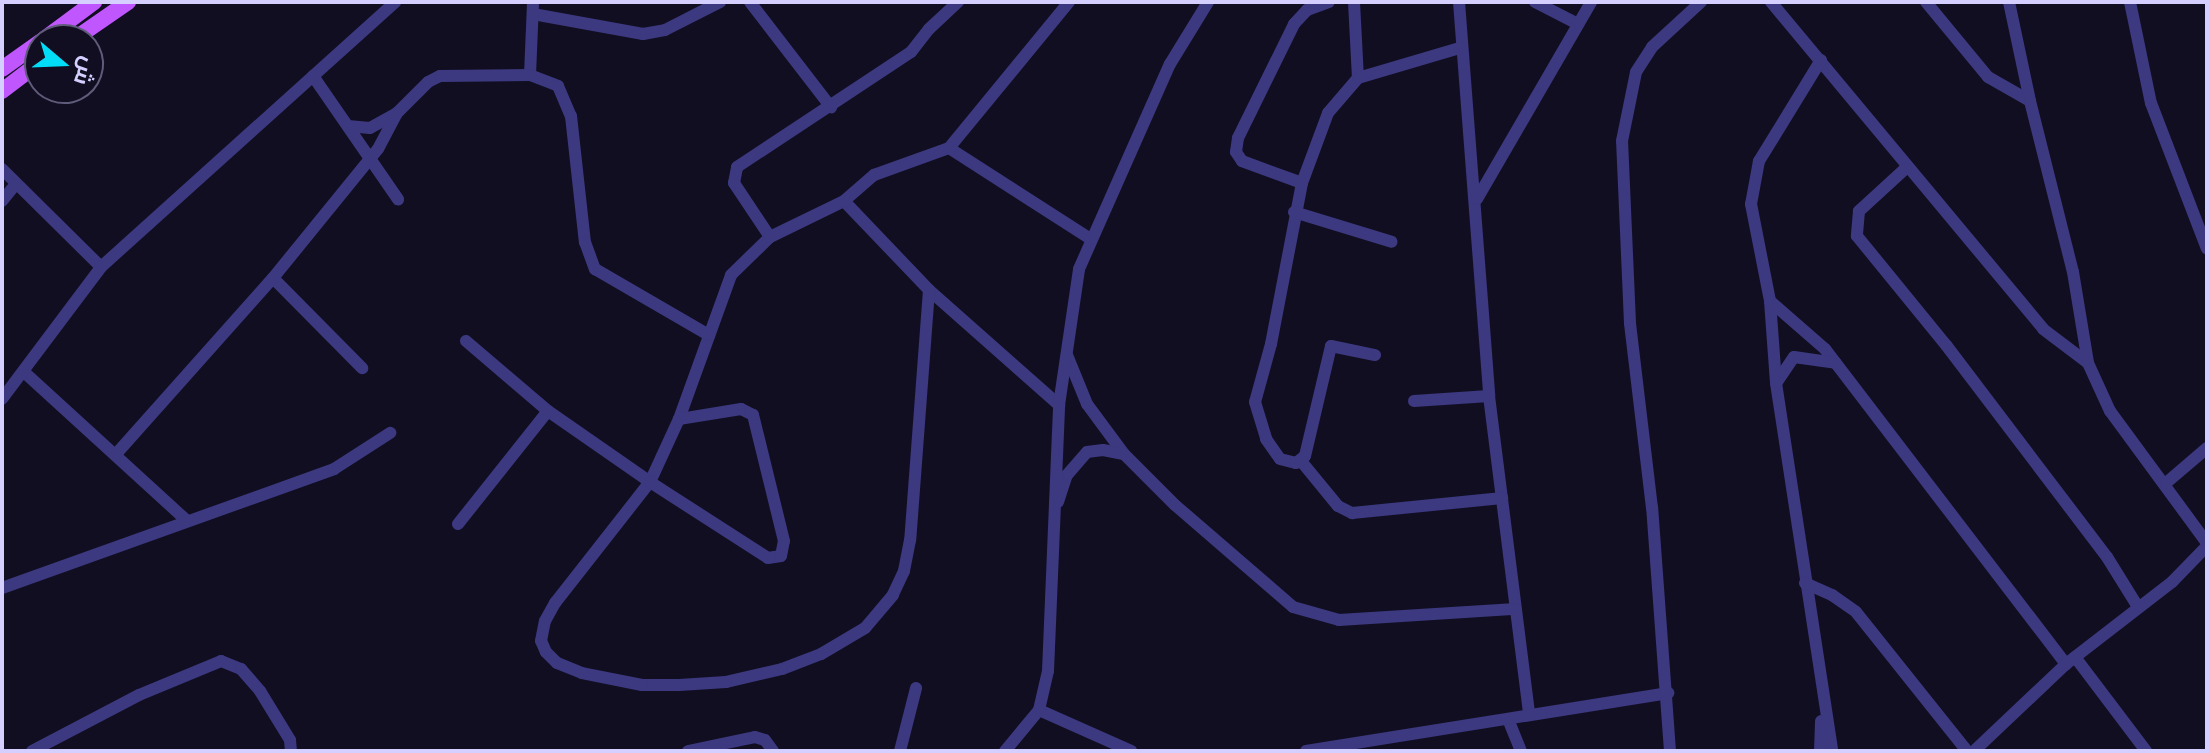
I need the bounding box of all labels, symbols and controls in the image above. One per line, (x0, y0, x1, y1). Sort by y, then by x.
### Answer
north arrow (24, 24, 104, 104)
text: ش (66, 53, 105, 90)

